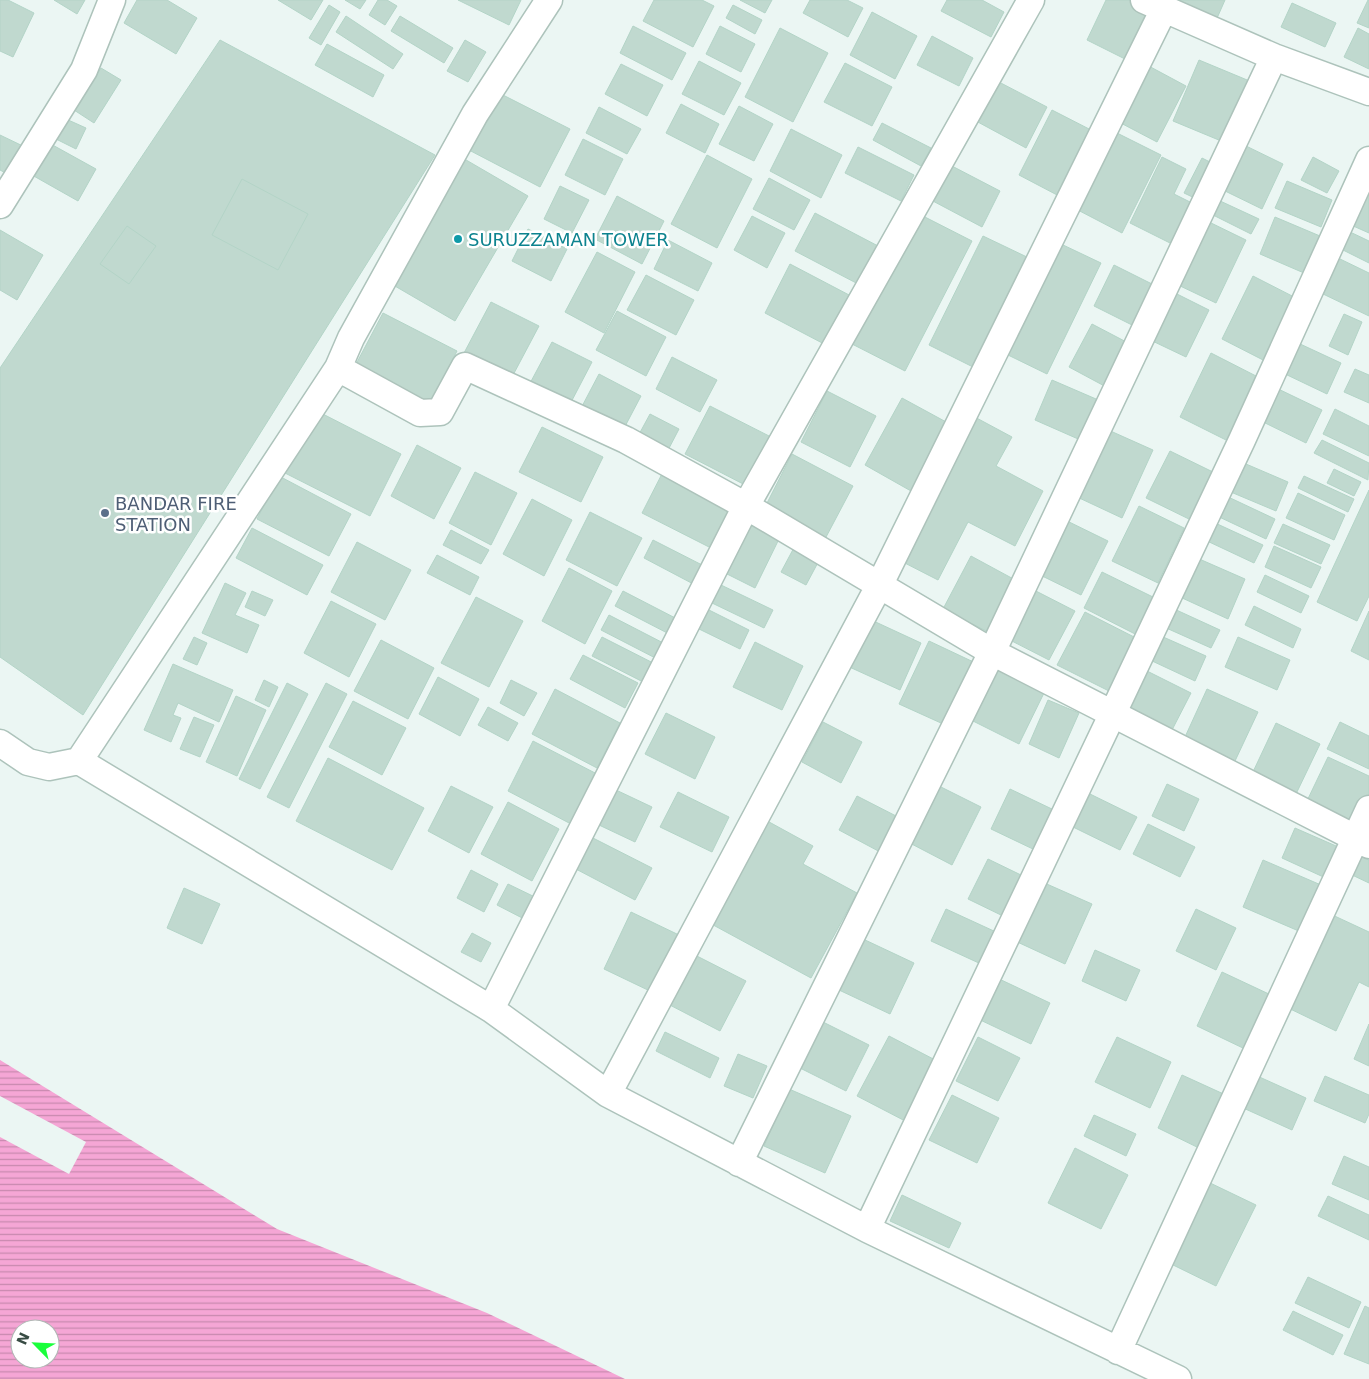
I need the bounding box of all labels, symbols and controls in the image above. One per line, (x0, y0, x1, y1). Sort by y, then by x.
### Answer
place label: SURUZZAMAN TOWER (468, 229, 669, 250)
marker: SURUZZAMAN TOWER (452, 233, 464, 245)
place label: BANDAR FIRE STATION (115, 493, 237, 535)
marker: BANDAR FIRE STATION (99, 507, 111, 519)
north arrow (10, 1319, 60, 1369)
text: N (13, 1330, 33, 1347)

